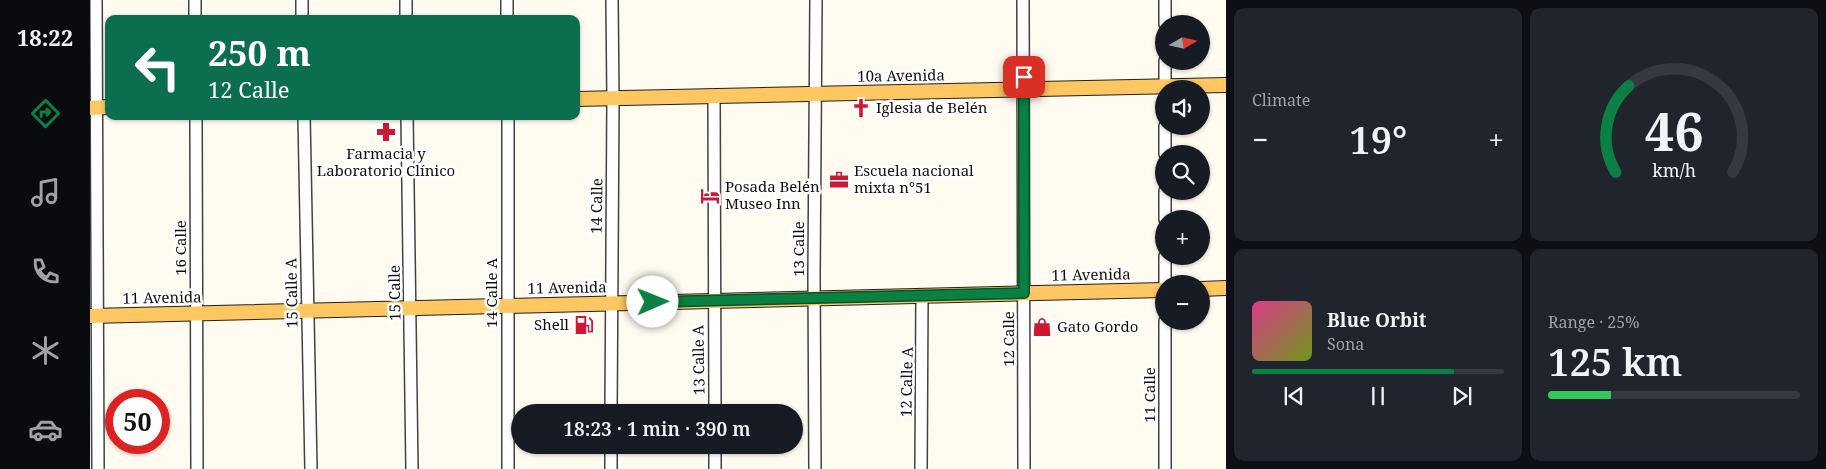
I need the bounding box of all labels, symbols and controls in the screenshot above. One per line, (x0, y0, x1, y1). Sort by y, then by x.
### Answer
north arrow (1155, 15, 1210, 70)
map controls (1155, 15, 1210, 330)
text: 18:22 (17, 22, 73, 52)
text: 250 m (208, 29, 311, 76)
icon: left (125, 35, 190, 100)
pin (1003, 56, 1045, 98)
icon: arrive (1010, 63, 1038, 91)
street label: 10a Avenida (857, 64, 945, 86)
text: 12 Calle (208, 74, 290, 104)
button: sound (1155, 80, 1210, 135)
text: Climate (1252, 89, 1310, 111)
text: 46 (1645, 95, 1703, 166)
icon: directions (28, 96, 63, 131)
church icon: Iglesia de Belén (850, 97, 872, 119)
place label: Iglesia de Belén (876, 97, 988, 117)
text: 19° (1349, 113, 1407, 165)
text: − (1252, 120, 1268, 158)
text: + (1488, 120, 1504, 158)
pharmacy icon: Farmacia y Laboratorio Clínico (375, 121, 397, 143)
place label: Farmacia y Laboratorio Clínico (317, 143, 455, 180)
button: search (1155, 145, 1210, 200)
text: km/h (1652, 158, 1696, 182)
place label: Escuela nacional mixta n°51 (854, 160, 974, 197)
office icon: Escuela nacional mixta n°51 (828, 169, 850, 191)
icon: music (28, 175, 63, 210)
place label: Posada Belén Museo Inn (725, 176, 820, 213)
street label: 14 Calle (586, 178, 606, 234)
hotel icon: Posada Belén Museo Inn (699, 185, 721, 207)
button: + (1155, 210, 1210, 265)
street label: 16 Calle (170, 220, 190, 276)
street label: 13 Calle (788, 221, 808, 277)
icon: phone (28, 254, 63, 289)
street label: 15 Calle A (280, 257, 302, 328)
street label: 14 Calle A (481, 258, 501, 328)
street label: 11 Avenida (1051, 263, 1131, 285)
street label: 15 Calle (384, 265, 404, 321)
position arrow (626, 275, 678, 327)
button: − (1155, 275, 1210, 330)
street label: 11 Avenida (527, 276, 607, 298)
street label: 11 Avenida (122, 286, 202, 308)
text: Blue Orbit (1327, 307, 1427, 333)
street label: 12 Calle (998, 311, 1018, 367)
text: Range · 25% (1548, 311, 1640, 333)
place label: Shell (534, 314, 569, 334)
fuel station icon: Shell (573, 314, 595, 336)
shop icon: Gato Gordo (1031, 316, 1053, 338)
place label: Gato Gordo (1057, 316, 1138, 336)
street label: 13 Calle A (687, 324, 709, 395)
icon: climate (28, 333, 63, 368)
text: Sona (1327, 333, 1364, 355)
text: 125 km (1548, 335, 1682, 387)
street label: 12 Calle A (895, 346, 917, 417)
street label: 11 Calle (1139, 367, 1159, 423)
icon: previous (1280, 382, 1308, 410)
icon: pause (1364, 382, 1392, 410)
icon: next (1448, 382, 1476, 410)
speed limit sign: 50 (105, 389, 170, 454)
icon: car (28, 412, 63, 447)
text: 18:23 · 1 min · 390 m (563, 416, 751, 442)

